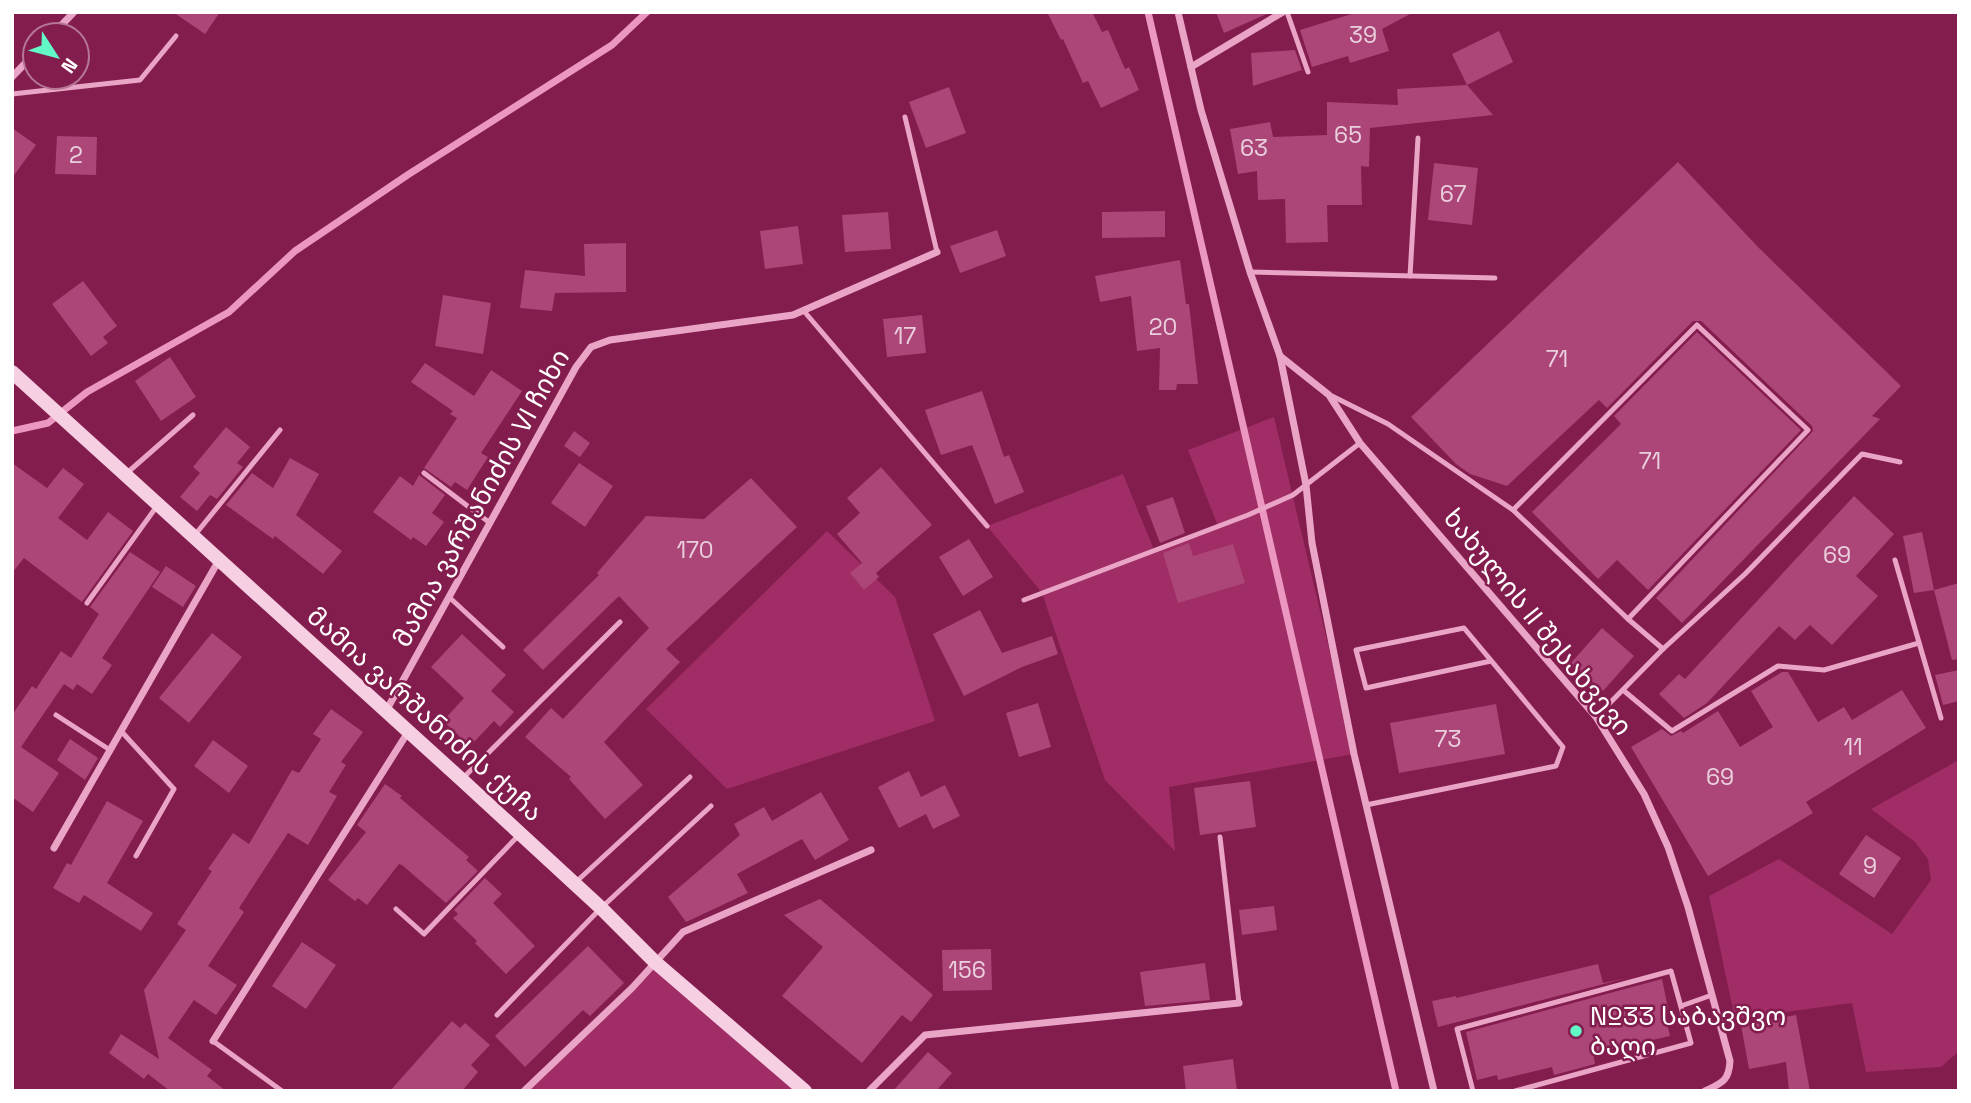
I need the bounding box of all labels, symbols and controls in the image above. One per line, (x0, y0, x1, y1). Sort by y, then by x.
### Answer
house number: 39 (1349, 20, 1377, 50)
north arrow (21, 21, 91, 91)
text: N (55, 53, 83, 78)
house number: 65 (1334, 120, 1362, 150)
house number: 63 (1240, 133, 1268, 163)
house number: 2 (69, 140, 83, 170)
house number: 67 (1440, 179, 1466, 209)
house number: 20 (1149, 312, 1177, 342)
house number: 17 (894, 321, 916, 351)
street label: მამია ვარშანიძის VI ჩიხი (385, 343, 577, 653)
house number: 71 (1546, 344, 1568, 374)
house number: 71 (1639, 446, 1661, 476)
street label: ხახულის II შესახვევი (1436, 502, 1640, 742)
house number: 170 (676, 535, 714, 565)
house number: 69 (1823, 540, 1851, 570)
street label: მამია ვარშანიძის ქუჩა (300, 599, 550, 829)
house number: 73 (1435, 724, 1461, 754)
house number: 11 (1843, 732, 1863, 762)
house number: 69 (1706, 762, 1734, 792)
house number: 9 (1863, 851, 1877, 881)
house number: 156 (948, 955, 986, 985)
place label: №33 საბავშვო ბაღი (1590, 999, 1786, 1063)
marker: №33 საბავშვო ბაღი (1568, 1023, 1584, 1039)

